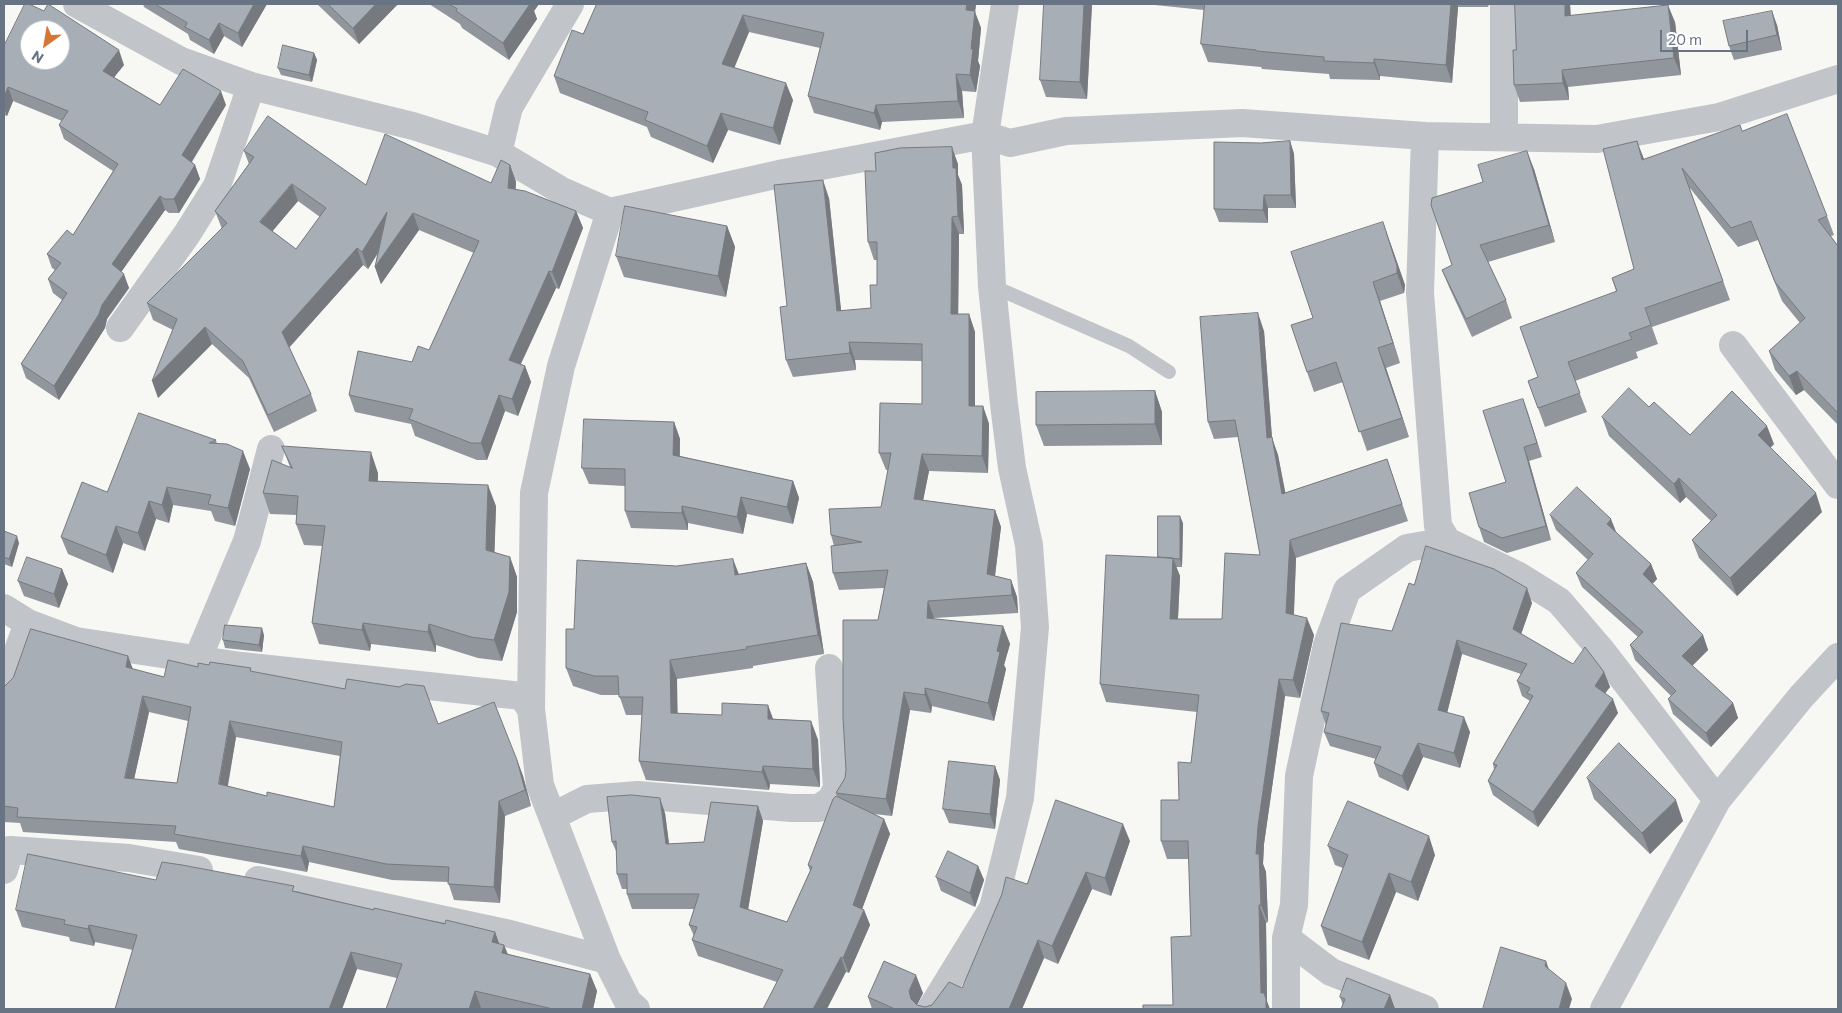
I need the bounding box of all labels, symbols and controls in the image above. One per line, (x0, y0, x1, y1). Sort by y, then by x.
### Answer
north arrow (20, 20, 70, 70)
scale bar (1662, 20, 1750, 52)
text: 20 m (1668, 30, 1702, 48)
text: N (28, 47, 46, 67)

